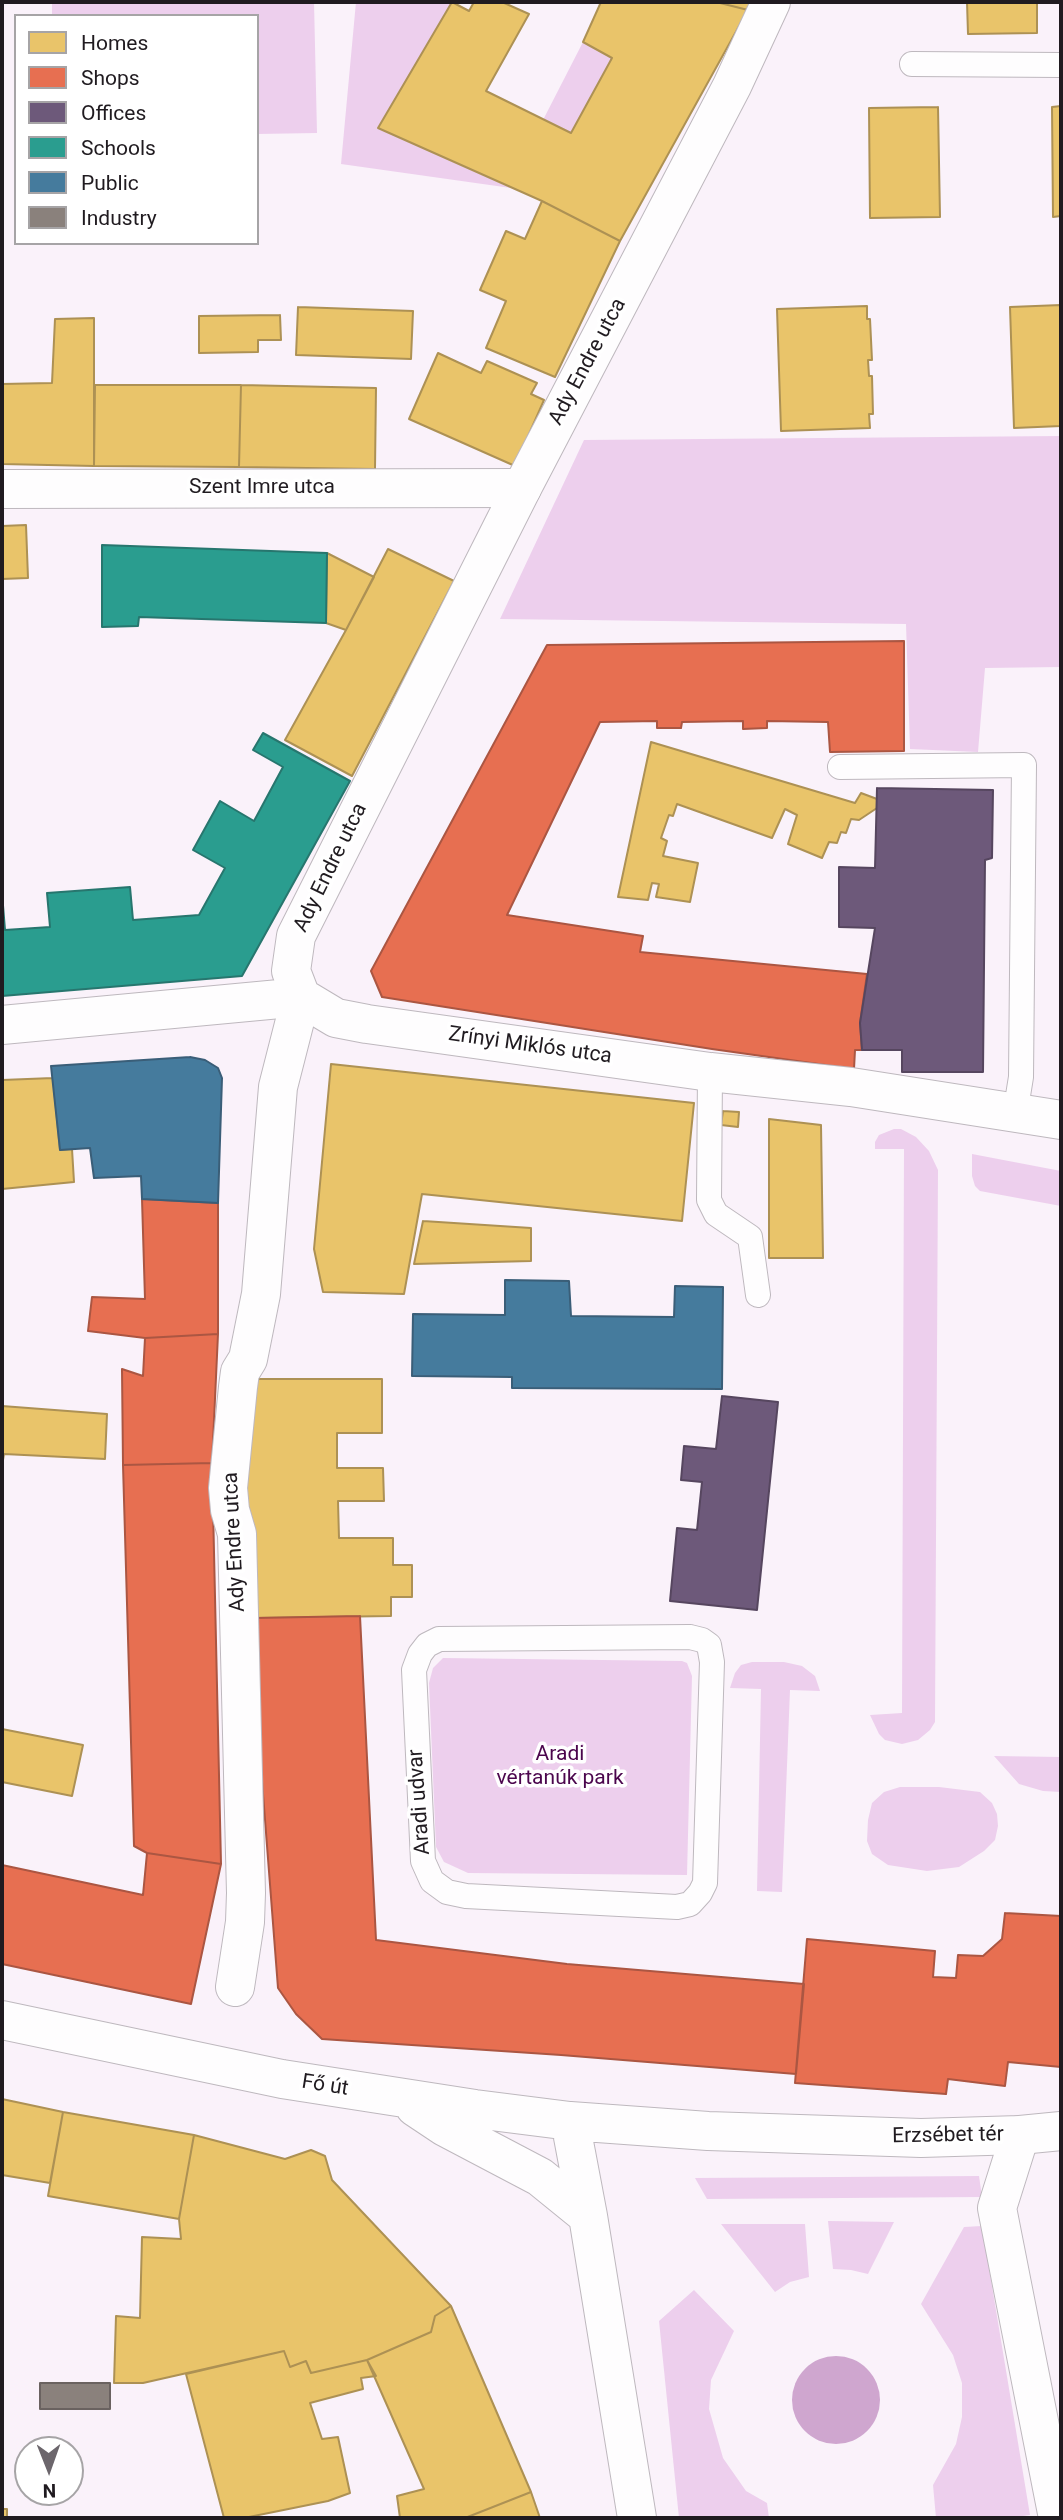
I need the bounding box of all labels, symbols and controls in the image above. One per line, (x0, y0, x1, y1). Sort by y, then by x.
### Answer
legend (14, 14, 259, 245)
text: Homes (81, 31, 148, 55)
text: Shops (81, 66, 140, 90)
text: Offices (81, 101, 146, 125)
text: Schools (81, 136, 156, 160)
text: Public (81, 171, 139, 195)
text: Industry (81, 206, 157, 230)
street label: Ady Endre utca (544, 294, 632, 430)
street label: Szent Imre utca (189, 475, 335, 501)
street label: Ady Endre utca (289, 799, 373, 937)
street label: Zrínyi Miklós utca (447, 1022, 613, 1070)
street label: Ady Endre utca (219, 1471, 251, 1613)
park label: Aradi vértanúk park (496, 1742, 624, 1792)
street label: Aradi udvar (404, 1748, 436, 1856)
street label: Fő út (300, 2070, 350, 2102)
street label: Erzsébet tér (892, 2122, 1004, 2150)
north arrow (14, 2436, 84, 2506)
text: N (42, 2479, 56, 2502)

